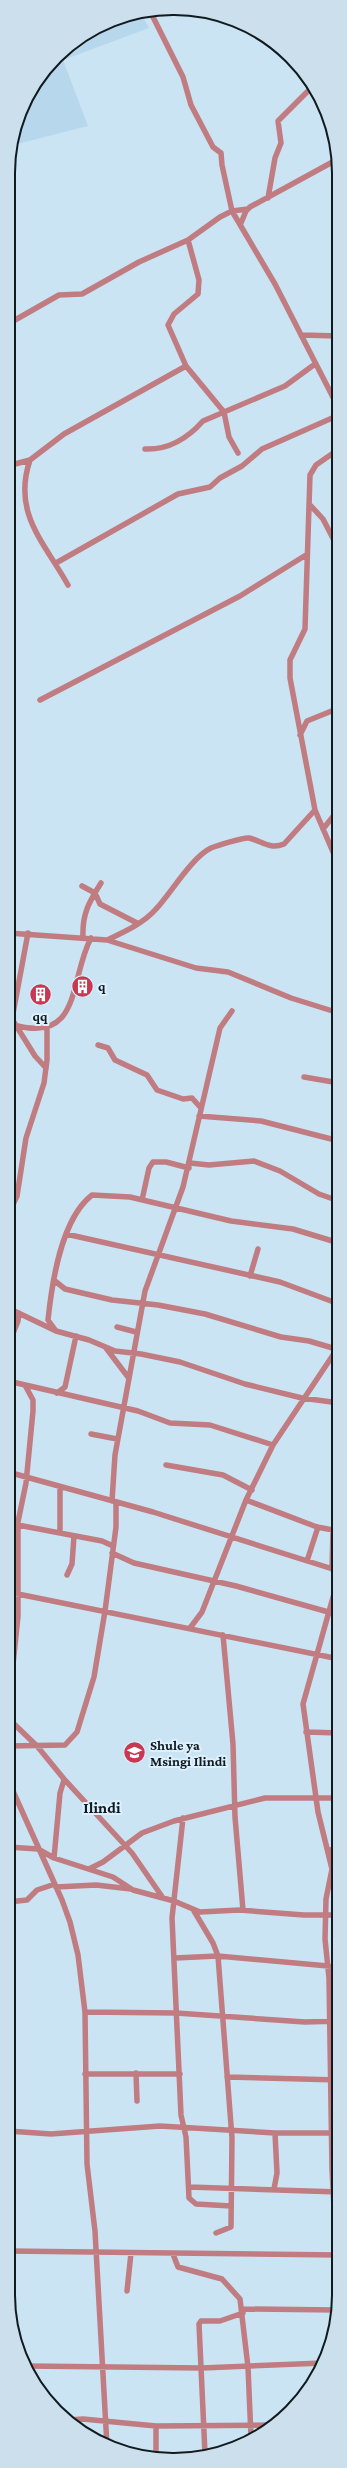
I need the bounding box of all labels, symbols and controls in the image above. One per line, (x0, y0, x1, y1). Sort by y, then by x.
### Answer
building icon: q (70, 973, 96, 999)
place label: q (98, 978, 106, 994)
building icon: qq (27, 981, 53, 1007)
place label: qq (33, 1008, 48, 1024)
place label: Shule ya Msingi Ilindi (150, 1737, 226, 1769)
school or university icon: Shule ya Msingi Ilindi (121, 1740, 147, 1766)
district label: Ilindi (83, 1799, 121, 1816)

